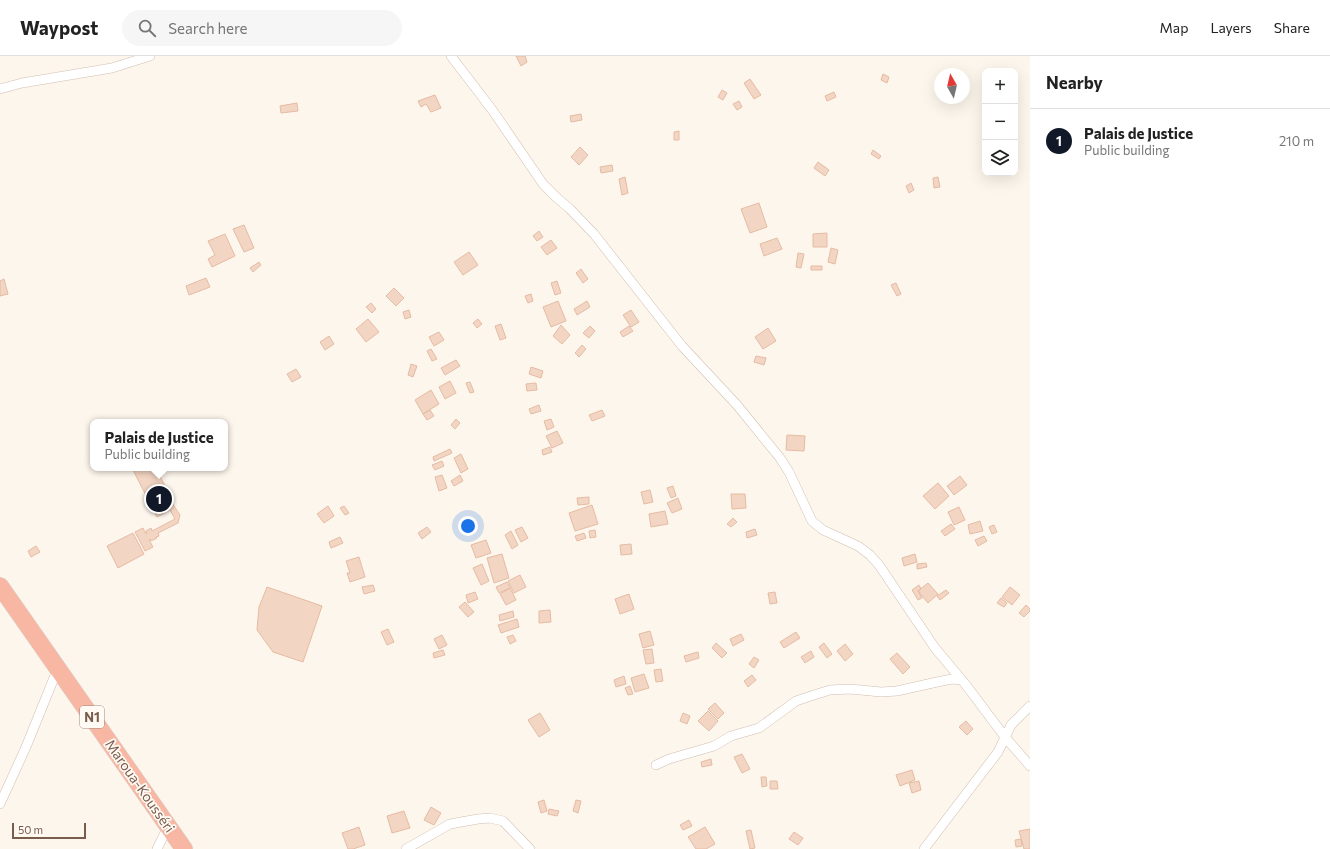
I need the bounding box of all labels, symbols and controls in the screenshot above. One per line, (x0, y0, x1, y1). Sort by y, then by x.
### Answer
search box (122, 10, 402, 46)
text: Waypost (20, 16, 98, 39)
icon: search (136, 17, 158, 39)
text: Search here (168, 19, 248, 37)
text: Map (1160, 19, 1188, 36)
text: Layers (1210, 19, 1252, 36)
text: Share (1274, 19, 1310, 36)
north arrow (934, 68, 970, 104)
map controls (982, 68, 1018, 176)
button: + (982, 68, 1018, 104)
text: Nearby (1046, 72, 1103, 93)
button: − (982, 104, 1018, 140)
text: Palais de Justice (1084, 124, 1193, 142)
text: 1 (1056, 133, 1062, 149)
text: 210 m (1279, 133, 1314, 149)
button: layers (982, 140, 1018, 176)
text: Public building (1084, 142, 1170, 158)
popup (90, 419, 228, 471)
text: Palais de Justice (104, 428, 214, 446)
text: Public building (104, 446, 190, 462)
pin: 1 (146, 484, 172, 514)
your location (458, 516, 478, 536)
road number: N1 (80, 706, 104, 728)
street label: Maroua-Kousséri (102, 736, 179, 836)
scale bar (12, 821, 86, 840)
text: 50 m (18, 823, 43, 836)

